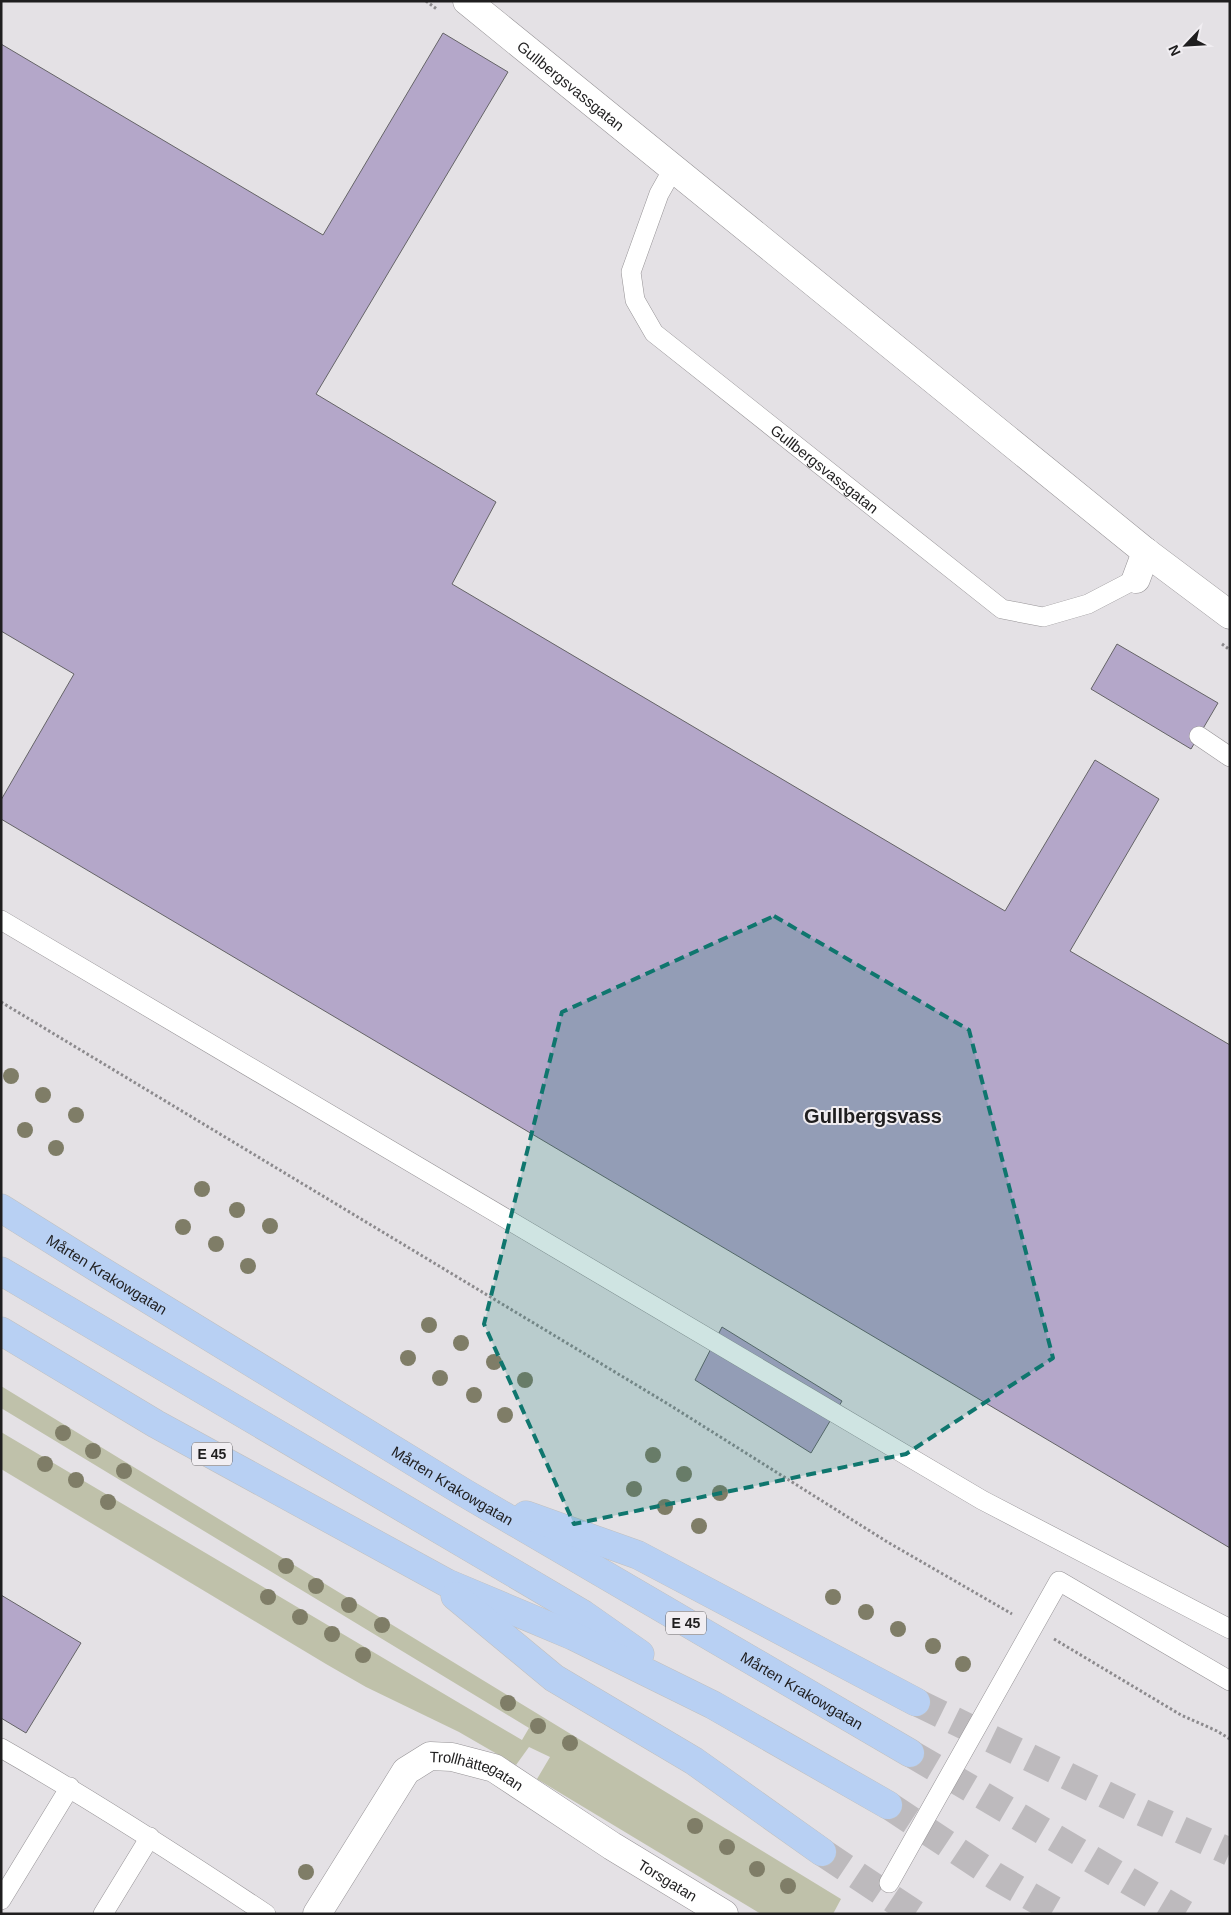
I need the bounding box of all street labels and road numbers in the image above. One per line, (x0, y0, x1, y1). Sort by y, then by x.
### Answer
street label: Gullbergsvassgatan (514, 37, 628, 134)
street label: Gullbergsvassgatan (768, 421, 882, 516)
street label: Mårten Krakowgatan (44, 1230, 171, 1318)
road number: E 45 (192, 1442, 232, 1466)
street label: Mårten Krakowgatan (389, 1442, 516, 1528)
road number: E 45 (666, 1612, 706, 1635)
street label: Mårten Krakowgatan (738, 1648, 866, 1732)
street label: Trollhättegatan (429, 1747, 527, 1794)
street label: Torsgatan (635, 1856, 700, 1904)

